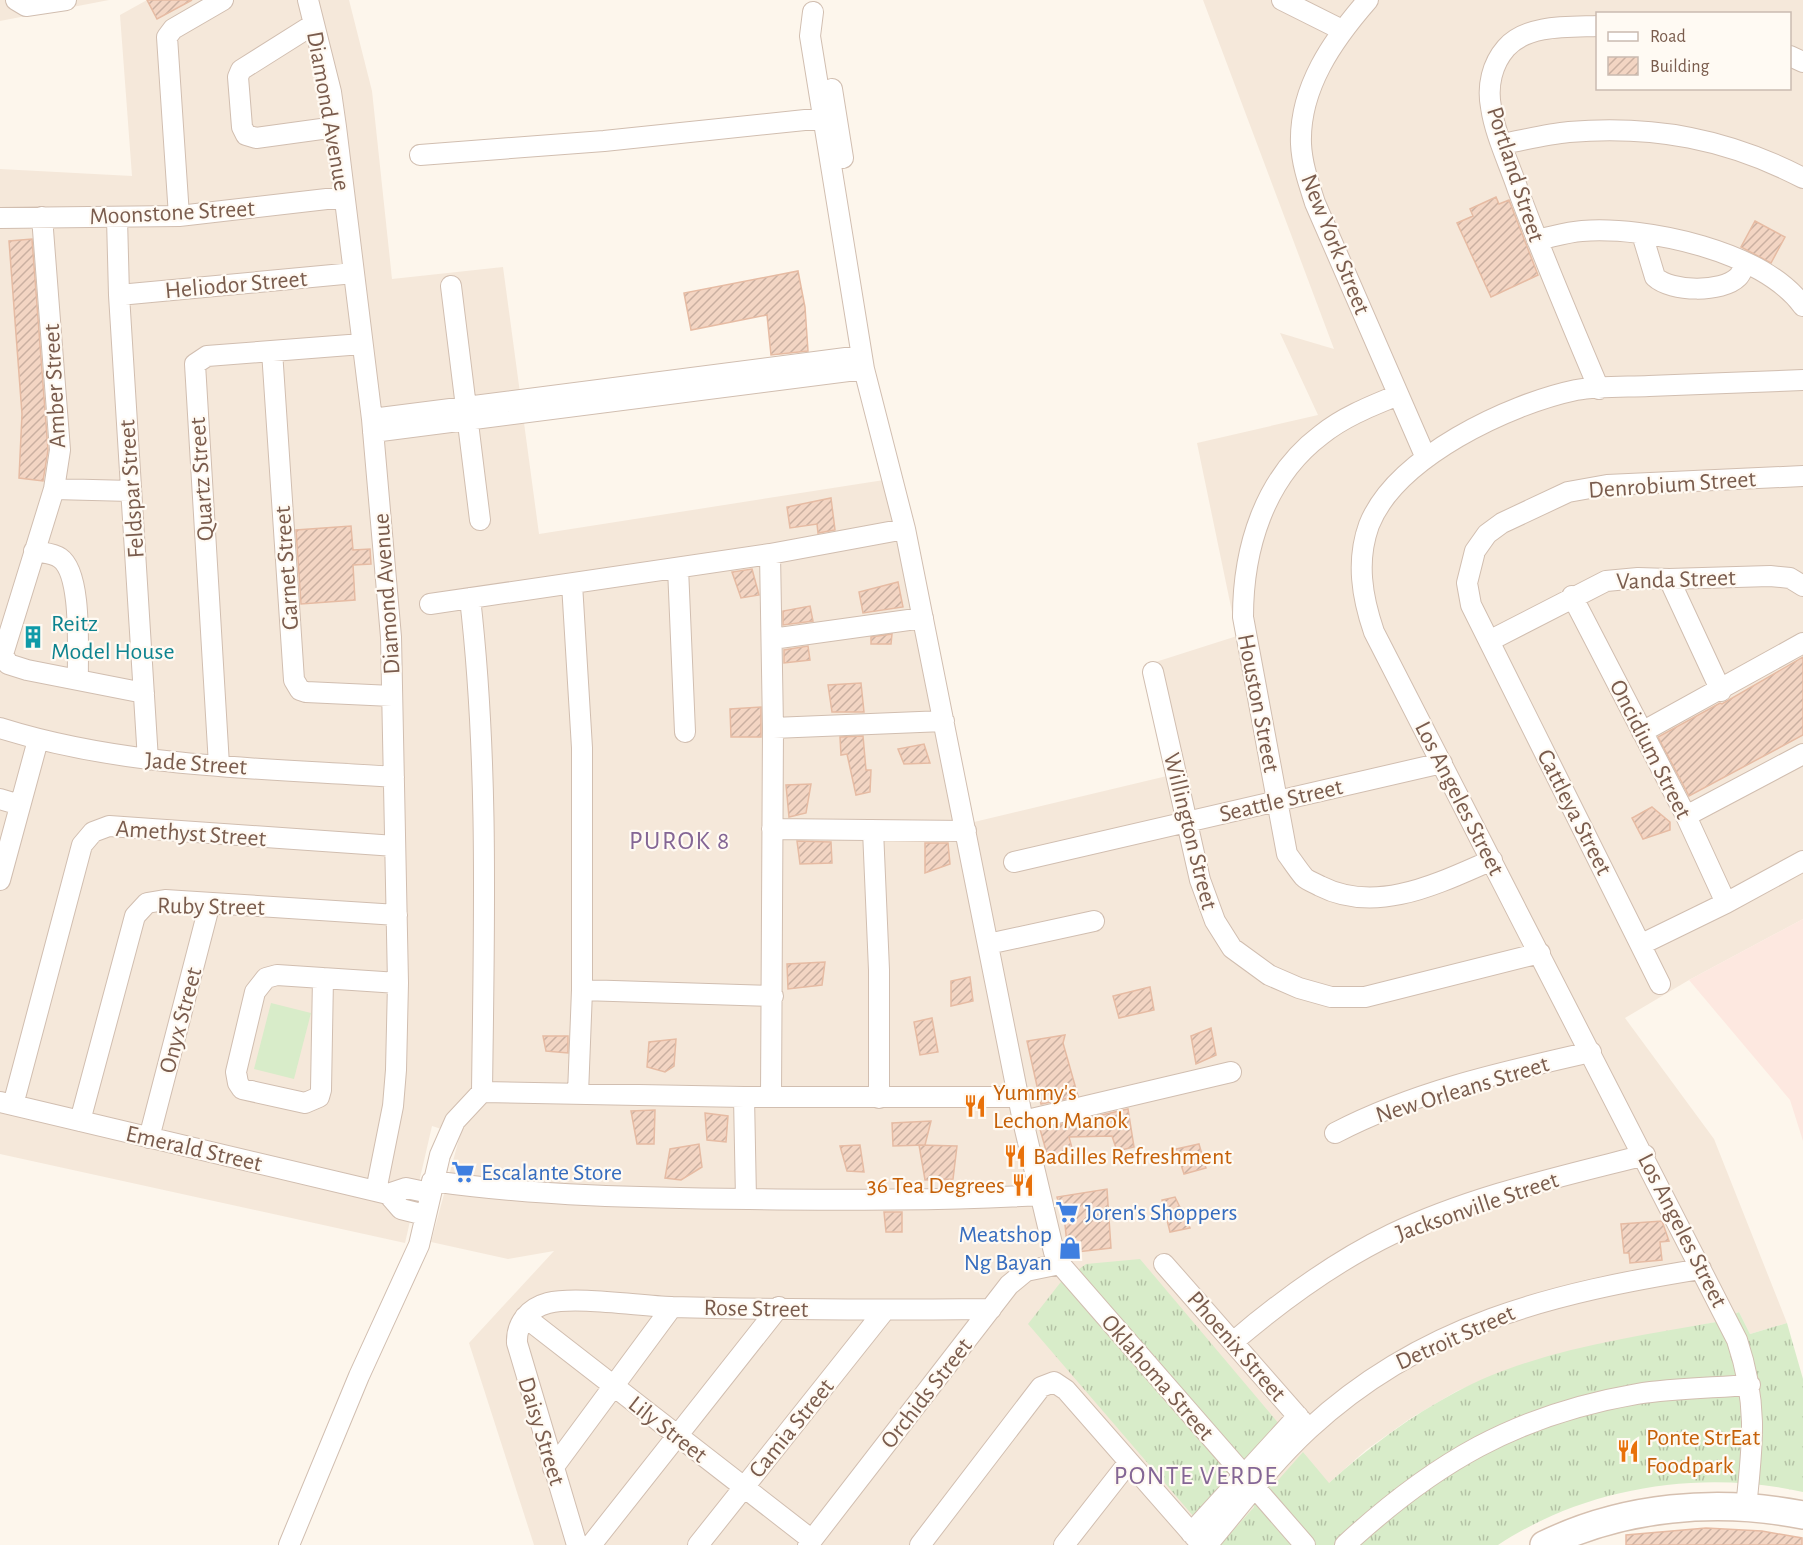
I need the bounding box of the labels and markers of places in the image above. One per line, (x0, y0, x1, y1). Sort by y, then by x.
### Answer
place label: Reitz Model House (51, 612, 175, 664)
building icon: Reitz Model House (20, 624, 46, 650)
place label: Yummy's Lechon Manok (993, 1081, 1128, 1133)
restaurant icon: Yummy's Lechon Manok (962, 1093, 988, 1119)
restaurant icon: Badilles Refreshment (1002, 1143, 1028, 1169)
place label: Badilles Refreshment (1033, 1145, 1232, 1169)
supermarket icon: Escalante Store (450, 1159, 476, 1185)
place label: Escalante Store (481, 1161, 622, 1185)
restaurant icon: 36 Tea Degrees (1010, 1172, 1036, 1198)
place label: 36 Tea Degrees (867, 1174, 1005, 1198)
supermarket icon: Joren's Shoppers (1054, 1199, 1080, 1225)
place label: Joren's Shoppers (1085, 1201, 1237, 1225)
place label: Meatshop Ng Bayan (958, 1223, 1052, 1275)
shop icon: Meatshop Ng Bayan (1057, 1235, 1083, 1261)
place label: Ponte StrEat Foodpark (1646, 1426, 1760, 1478)
restaurant icon: Ponte StrEat Foodpark (1615, 1438, 1641, 1464)

